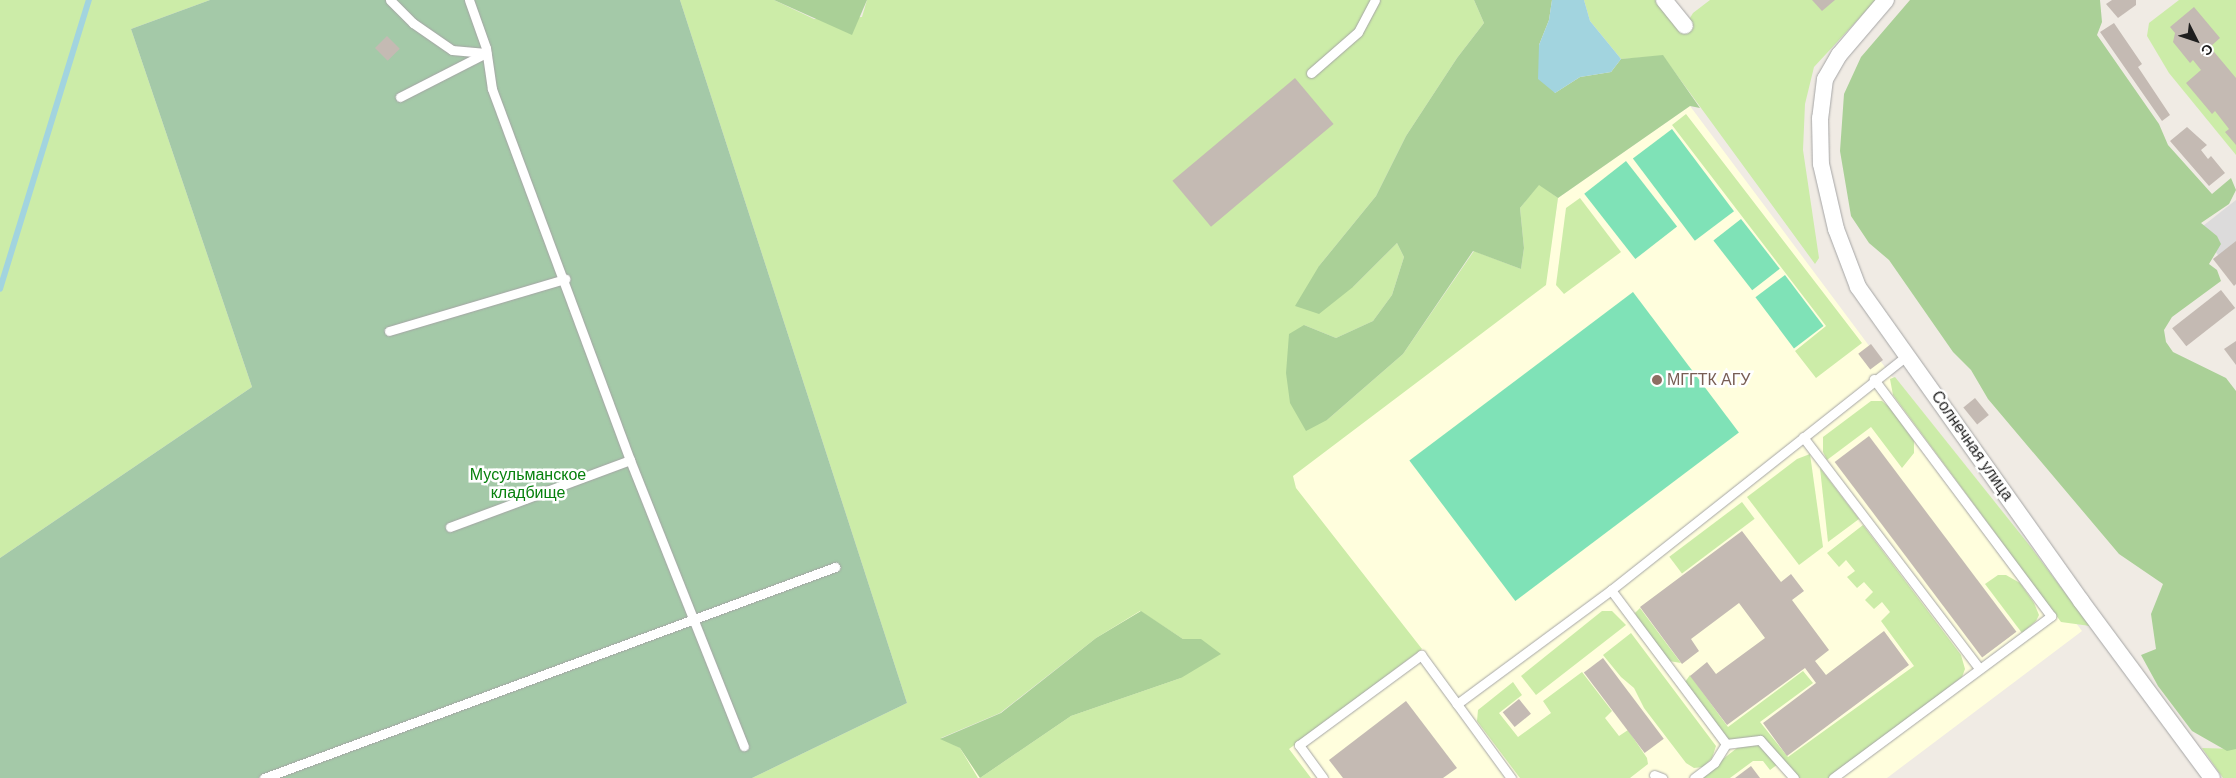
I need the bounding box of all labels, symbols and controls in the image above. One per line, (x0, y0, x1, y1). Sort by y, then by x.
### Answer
north arrow (2171, 15, 2221, 65)
text: С (2197, 40, 2217, 60)
place label: МГГТК АГУ (1667, 370, 1751, 390)
marker: МГГТК АГУ (1651, 374, 1663, 386)
street label: Солнечная улица (1927, 387, 2017, 505)
park label: Мусульманское кладбище (470, 465, 586, 503)

